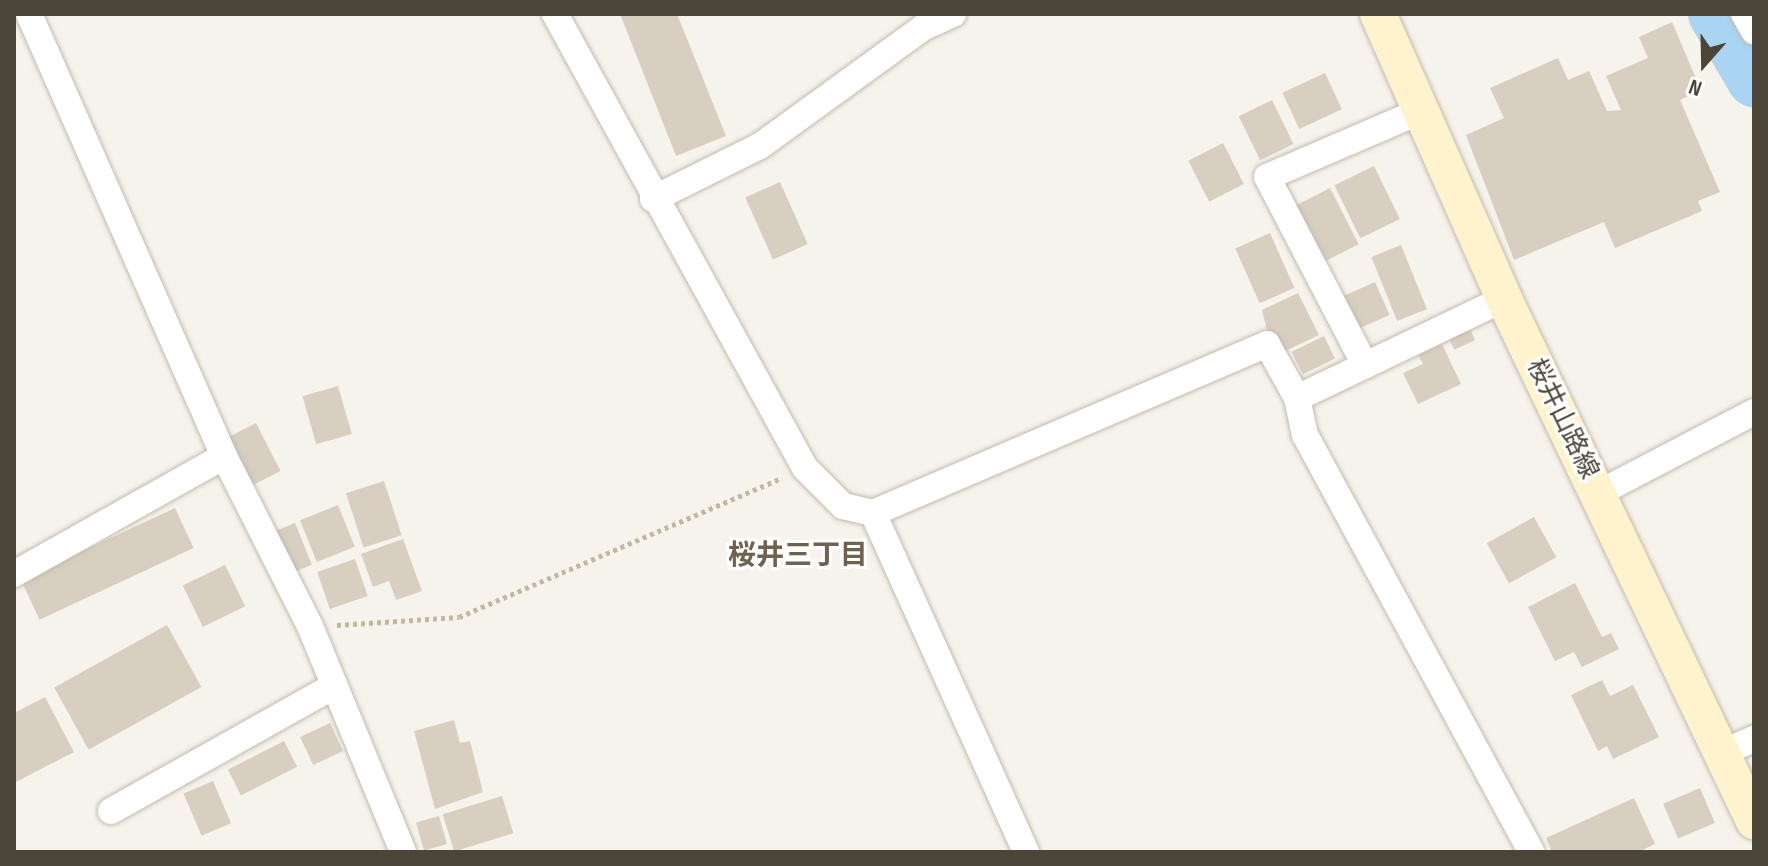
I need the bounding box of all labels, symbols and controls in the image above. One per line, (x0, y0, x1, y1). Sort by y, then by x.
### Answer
north arrow (1664, 24, 1744, 104)
text: N (1685, 72, 1706, 102)
street label: 桜井山路線 (1519, 354, 1605, 484)
district label: 桜井三丁目 (728, 539, 868, 573)

